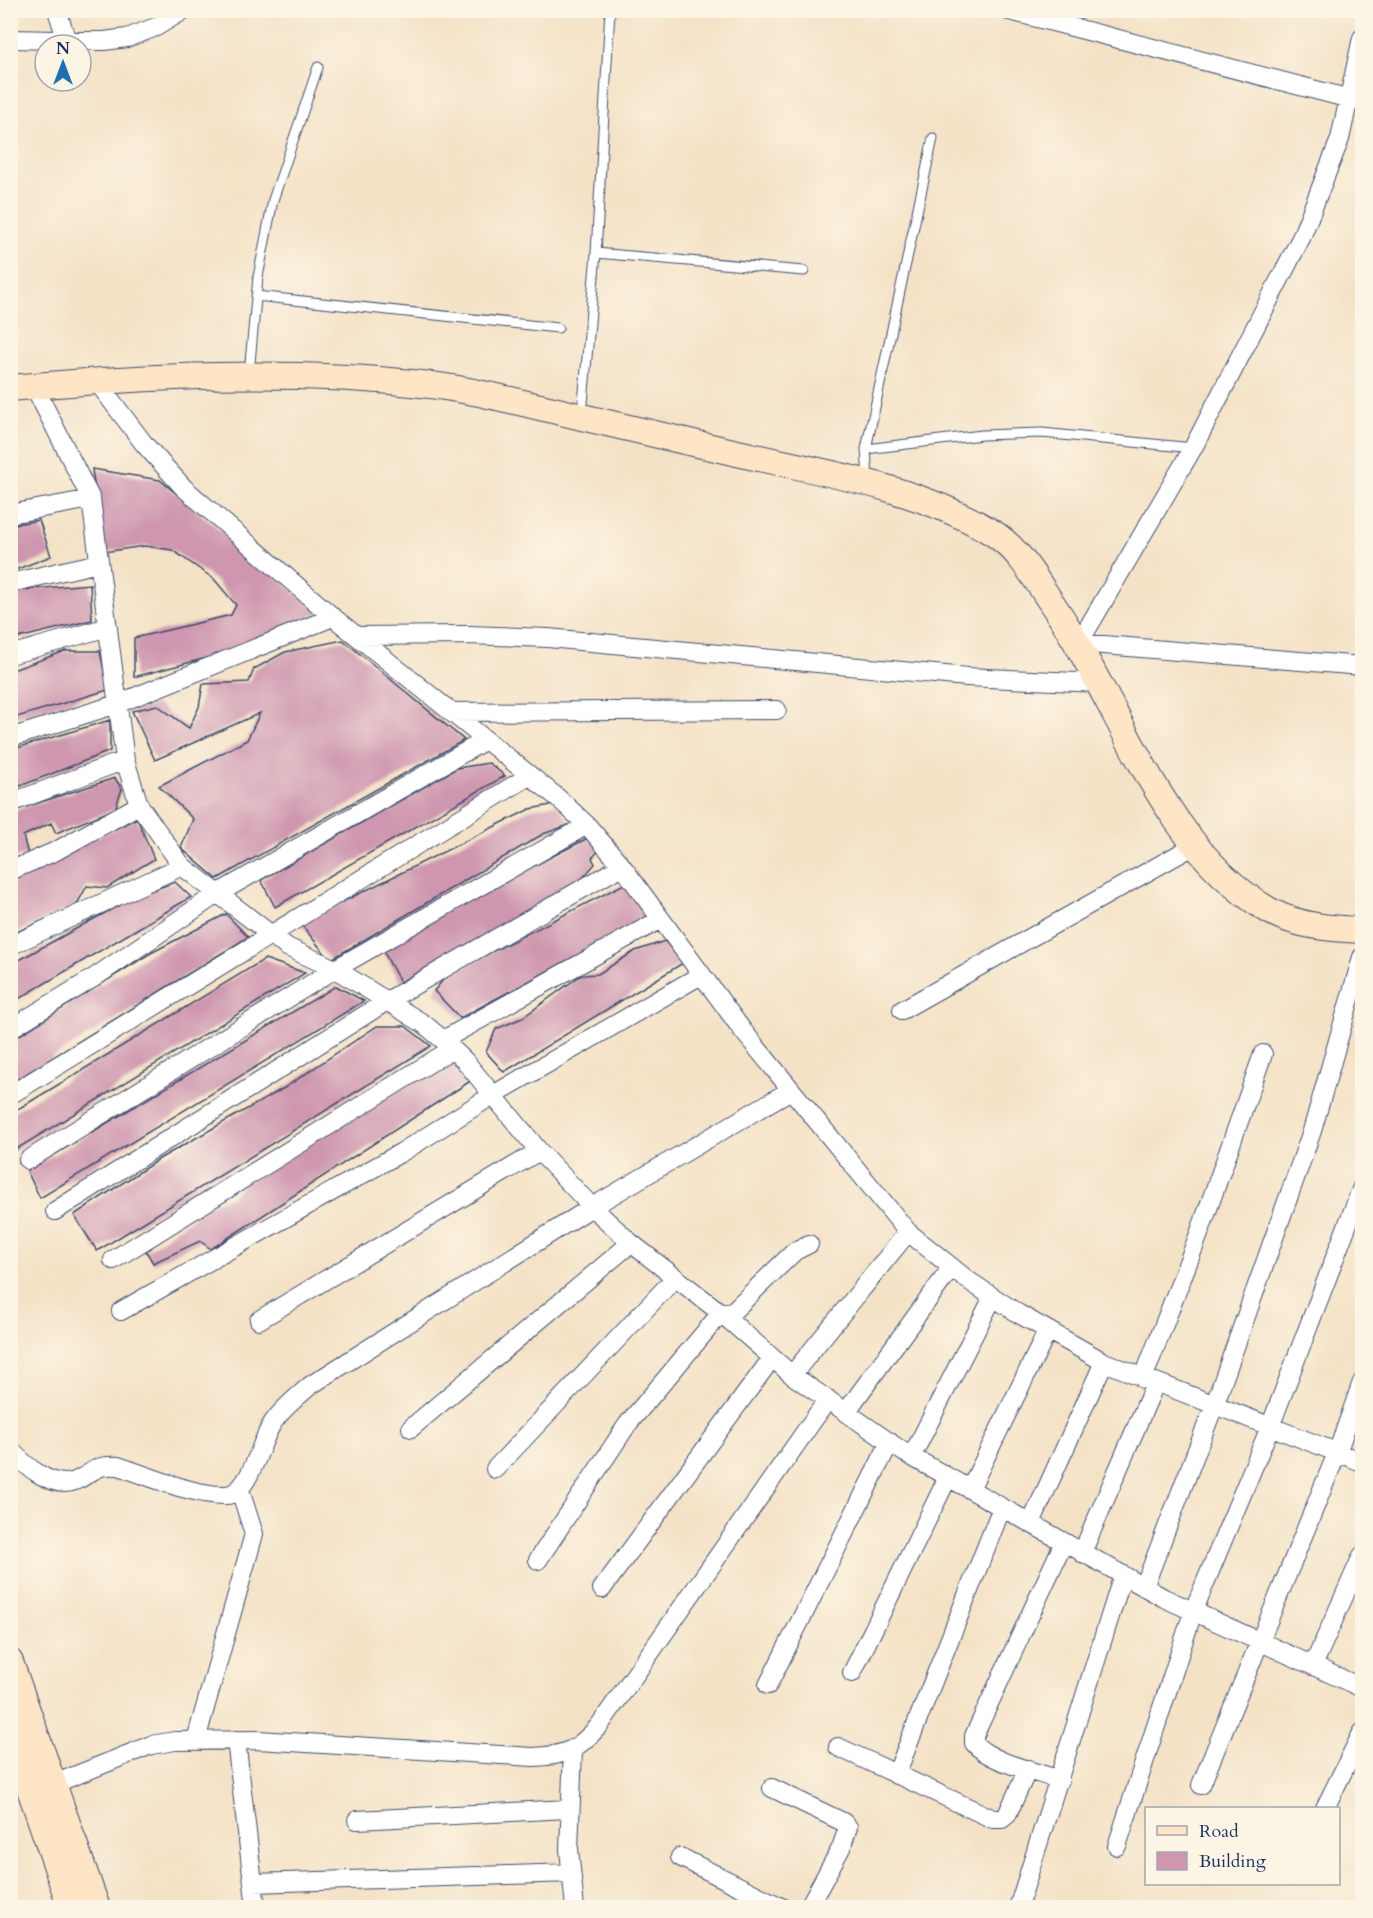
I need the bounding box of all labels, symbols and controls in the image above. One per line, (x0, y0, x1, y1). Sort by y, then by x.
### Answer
north arrow (33, 33, 93, 93)
text: N (56, 38, 70, 60)
legend (1145, 1807, 1340, 1885)
text: Road (1199, 1819, 1239, 1844)
text: Building (1199, 1849, 1267, 1874)

